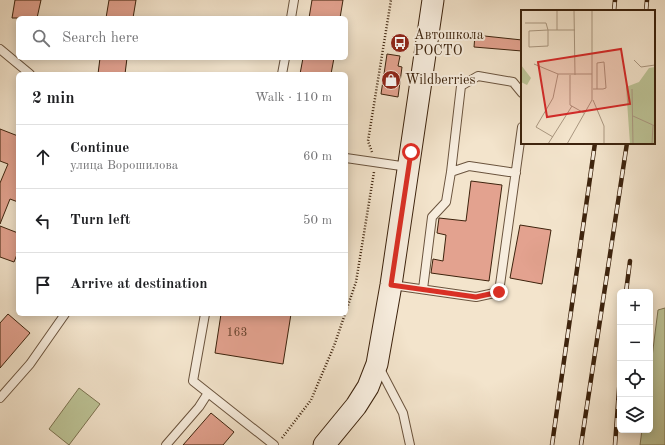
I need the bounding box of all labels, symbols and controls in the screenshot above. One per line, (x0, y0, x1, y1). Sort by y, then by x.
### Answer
inset map (521, 10, 655, 144)
search box (16, 16, 348, 60)
icon: search (30, 27, 52, 49)
place label: Автошкола РОСТО (414, 28, 484, 58)
text: Search here (62, 31, 139, 46)
bus stop icon: Автошкола РОСТО (389, 32, 411, 54)
shop icon: Wildberries (380, 69, 402, 91)
place label: Wildberries (405, 73, 476, 87)
text: 2 min (32, 90, 75, 107)
text: Walk · 110 m (255, 91, 332, 104)
text: Continue (70, 141, 129, 156)
route start (402, 143, 420, 161)
icon: ahead (32, 146, 54, 168)
text: 60 m (303, 150, 332, 163)
text: улица Ворошилова (70, 159, 178, 172)
icon: left (32, 210, 54, 232)
text: Turn left (70, 213, 130, 228)
text: 50 m (303, 214, 332, 227)
icon: arrive (32, 274, 54, 296)
text: Arrive at destination (70, 277, 208, 292)
route end (490, 283, 508, 301)
map controls (617, 289, 653, 433)
button: + (617, 289, 653, 325)
button: − (617, 325, 653, 361)
house number: 163 (227, 327, 247, 339)
button: locate (617, 361, 653, 397)
button: layers (617, 397, 653, 433)

